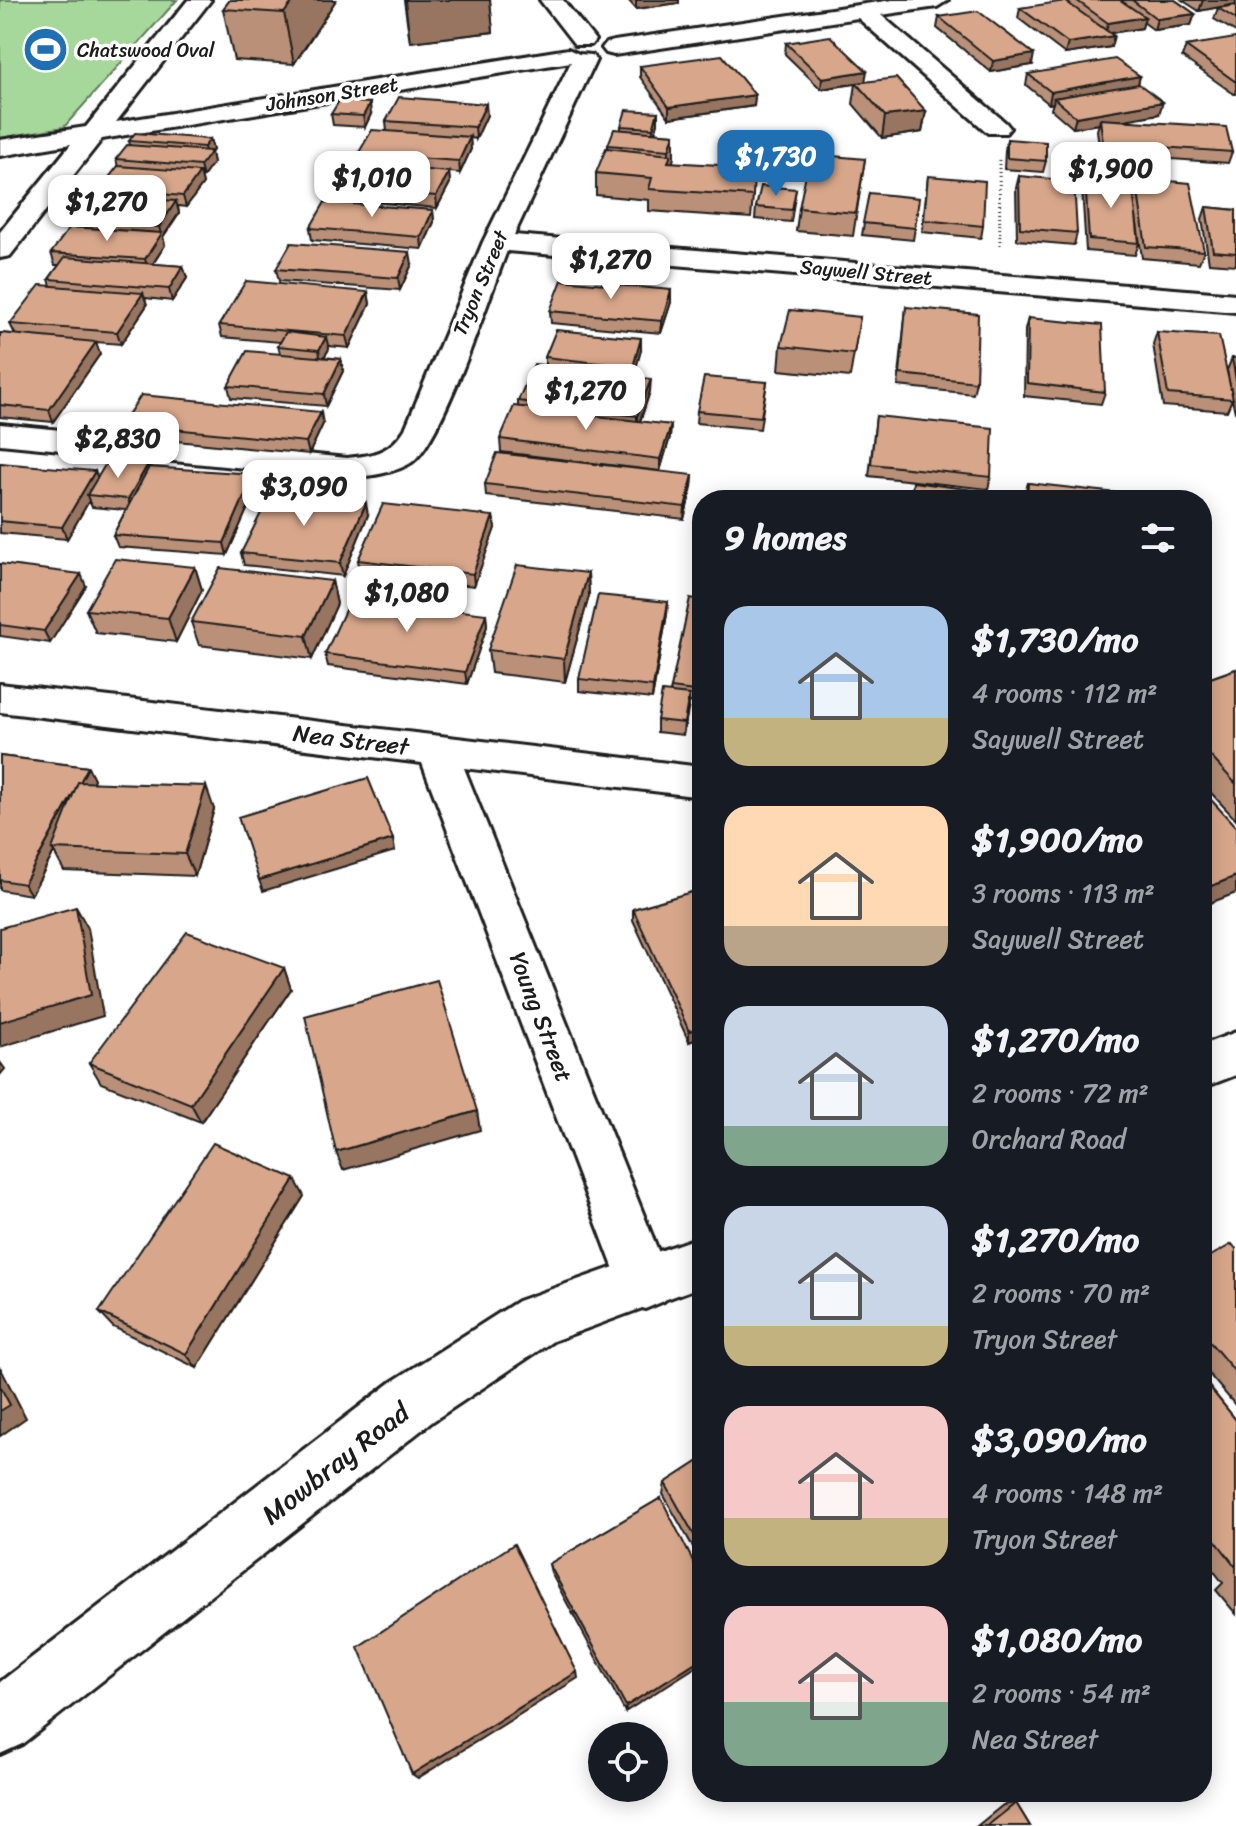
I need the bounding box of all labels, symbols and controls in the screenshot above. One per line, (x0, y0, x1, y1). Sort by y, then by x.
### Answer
sports icon: Chatswood Oval (22, 26, 70, 74)
place label: Chatswood Oval (77, 33, 216, 68)
street label: Johnson Street (263, 67, 401, 122)
pin: $1,730 (711, 130, 841, 198)
text: $1,730 (735, 133, 817, 179)
pin: $1,900 (1046, 142, 1176, 210)
text: $1,900 (1069, 145, 1153, 191)
pin: $1,010 (307, 151, 437, 219)
text: $1,010 (332, 154, 412, 200)
pin: $1,270 (42, 175, 172, 243)
text: $1,270 (66, 178, 148, 224)
street label: Tryon Street (443, 224, 519, 341)
pin: $1,270 (546, 233, 676, 301)
text: $1,270 (570, 236, 652, 282)
street label: Saywell Street (798, 249, 934, 296)
pin: $1,270 (521, 364, 651, 432)
text: $1,270 (545, 367, 627, 413)
pin: $2,830 (53, 412, 183, 480)
text: $2,830 (75, 415, 161, 461)
pin: $3,090 (239, 460, 369, 528)
text: $3,090 (260, 463, 348, 509)
text: 9 homes (724, 508, 846, 568)
icon: filters (1136, 516, 1180, 560)
pin: $1,080 (342, 566, 472, 634)
text: $1,080 (365, 569, 449, 615)
text: $1,730/mo (972, 610, 1138, 670)
icon: home (788, 638, 884, 734)
text: 4 rooms · 112 m² (972, 670, 1157, 716)
street label: Nea Street (291, 712, 413, 768)
text: Saywell Street (972, 716, 1144, 762)
text: $1,900/mo (972, 810, 1143, 870)
icon: home (788, 838, 884, 934)
text: 3 rooms · 113 m² (972, 870, 1155, 916)
text: Saywell Street (972, 916, 1144, 962)
street label: Young Street (497, 946, 585, 1088)
text: $1,270/mo (972, 1010, 1139, 1070)
icon: home (788, 1038, 884, 1134)
text: 2 rooms · 72 m² (972, 1070, 1149, 1116)
text: Orchard Road (972, 1116, 1126, 1162)
text: $1,270/mo (972, 1210, 1139, 1270)
icon: home (788, 1238, 884, 1334)
text: 2 rooms · 70 m² (972, 1270, 1150, 1316)
text: Tryon Street (972, 1316, 1117, 1362)
street label: Mowbray Road (250, 1388, 422, 1538)
text: $3,090/mo (972, 1410, 1147, 1470)
icon: home (788, 1438, 884, 1534)
text: 4 rooms · 148 m² (972, 1470, 1163, 1516)
text: Tryon Street (972, 1516, 1117, 1562)
text: $1,080/mo (972, 1610, 1142, 1670)
icon: home (788, 1638, 884, 1734)
text: 2 rooms · 54 m² (972, 1670, 1151, 1716)
text: Nea Street (972, 1716, 1098, 1762)
map controls (588, 1722, 668, 1802)
button: locate (588, 1722, 668, 1802)

